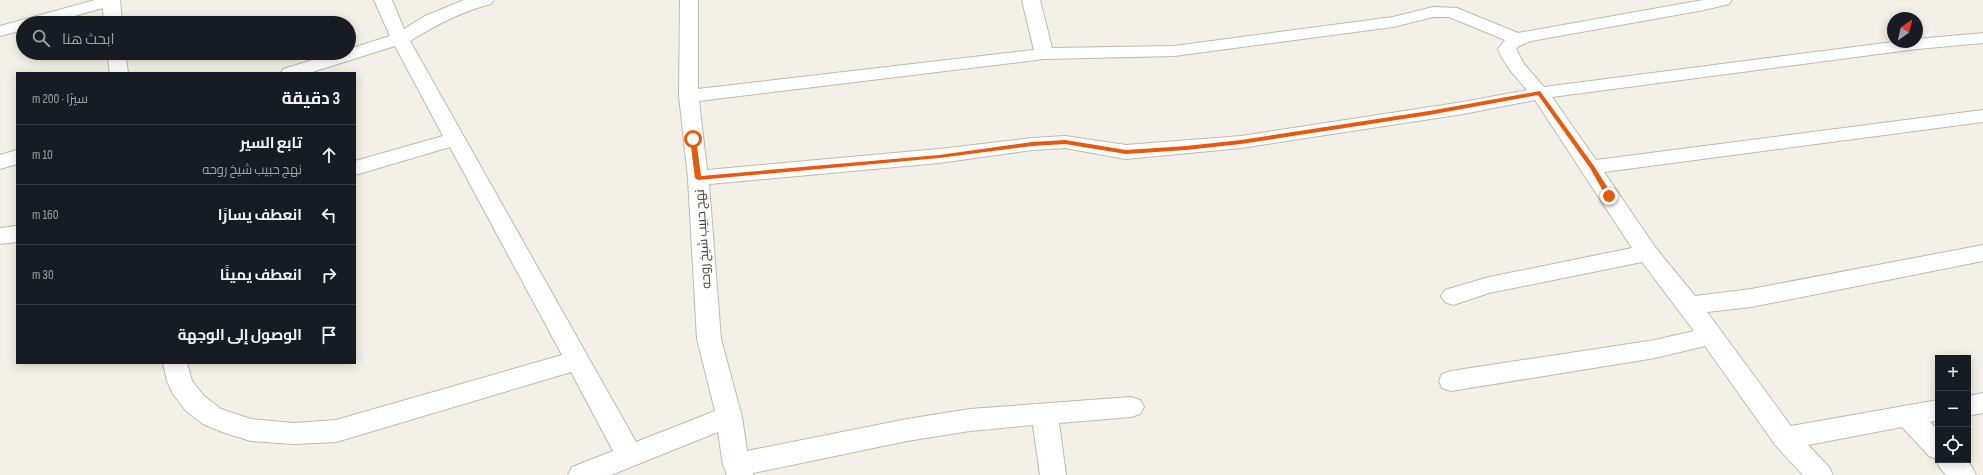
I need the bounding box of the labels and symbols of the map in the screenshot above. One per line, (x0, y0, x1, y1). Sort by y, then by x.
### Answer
north arrow (1887, 12, 1923, 48)
route start (684, 130, 702, 148)
route end (1600, 187, 1618, 205)
street label: نهج حبيب شيخ روحه (692, 189, 714, 289)

